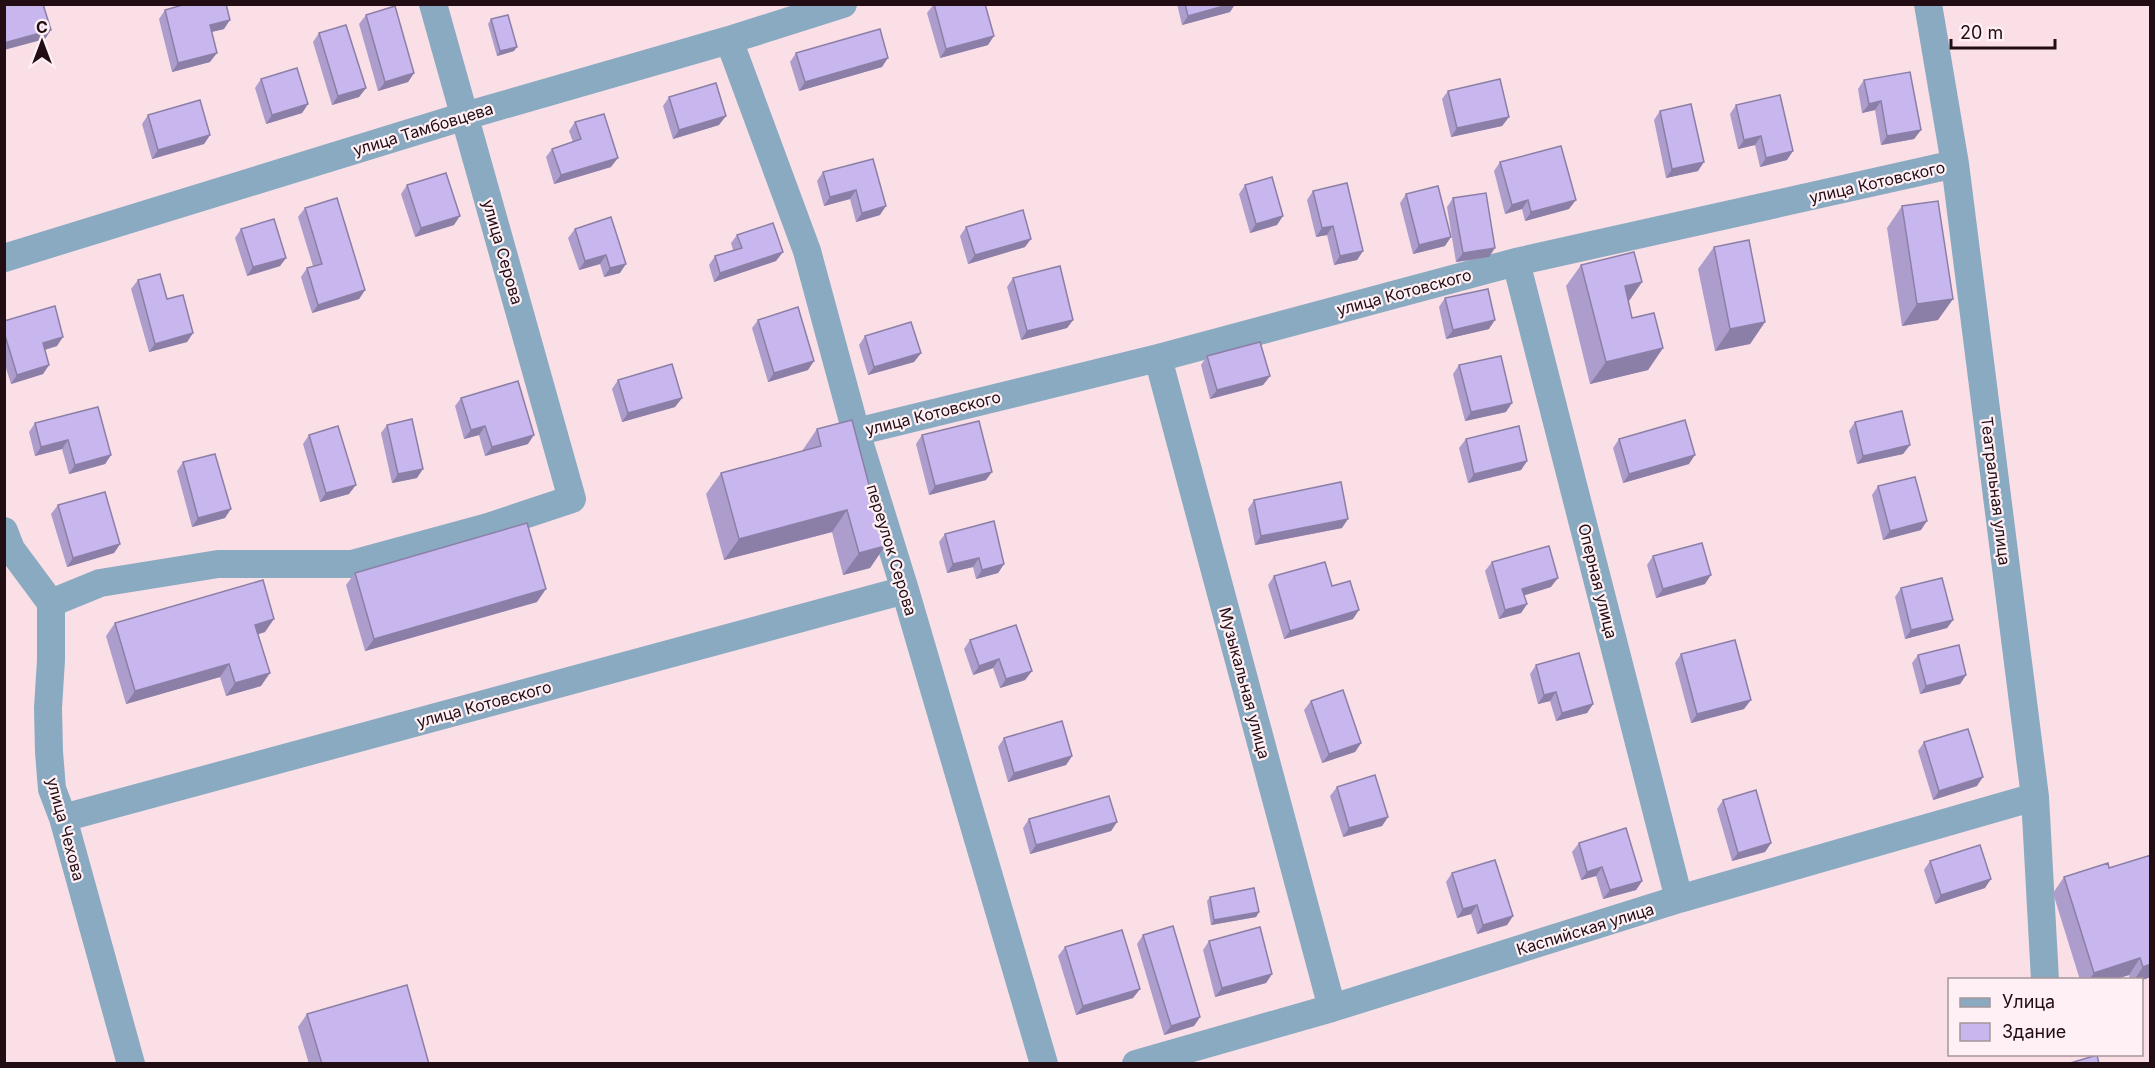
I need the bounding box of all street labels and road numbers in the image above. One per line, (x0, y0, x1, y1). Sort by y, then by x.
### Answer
street label: улица Тамбовцева (351, 98, 495, 160)
street label: улица Котовского (1807, 157, 1947, 207)
street label: улица Серова (478, 197, 528, 307)
street label: улица Котовского (1334, 264, 1474, 320)
street label: улица Котовского (863, 387, 1003, 439)
street label: Театральная улица (1977, 416, 2015, 566)
street label: переулок Серова (863, 482, 921, 618)
street label: Оперная улица (1574, 521, 1622, 641)
street label: Музыкальная улица (1215, 605, 1275, 761)
street label: улица Котовского (414, 676, 554, 732)
street label: улица Чехова (43, 775, 89, 883)
street label: Каспийская улица (1514, 899, 1656, 959)

